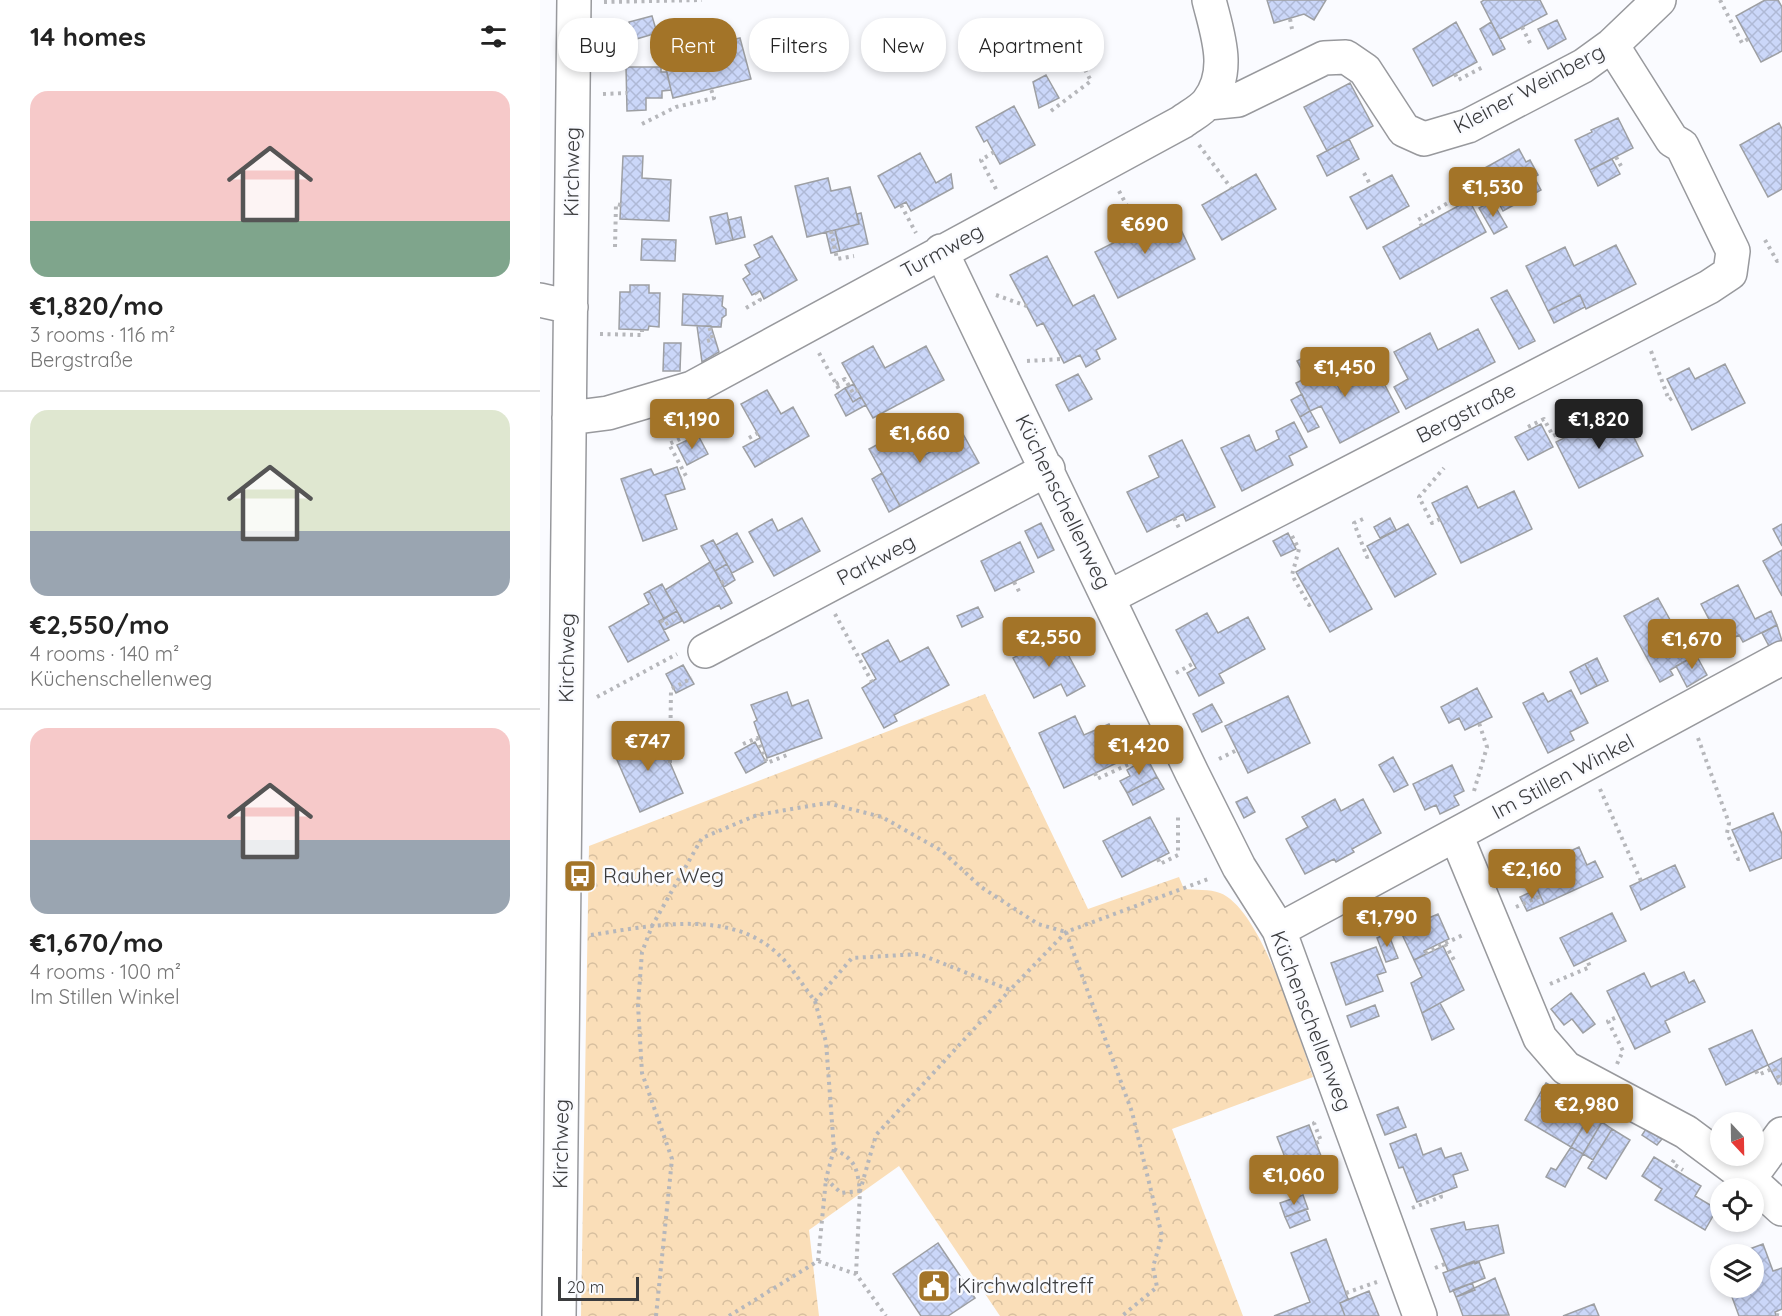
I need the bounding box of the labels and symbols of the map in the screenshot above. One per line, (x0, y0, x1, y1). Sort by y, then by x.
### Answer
street label: Kleiner Weinberg (1449, 37, 1608, 139)
street label: Kirchweg (557, 127, 585, 217)
pin: €1,530 (1444, 167, 1542, 218)
pin: €690 (1109, 204, 1181, 255)
street label: Turmweg (896, 217, 987, 283)
pin: €1,450 (1296, 347, 1394, 398)
street label: Bergstraße (1411, 376, 1520, 448)
pin: €1,190 (643, 399, 741, 450)
pin: €1,820 (1550, 399, 1648, 450)
street label: Küchenschellenweg (1010, 410, 1118, 593)
pin: €1,660 (871, 413, 969, 464)
street label: Parkweg (832, 528, 919, 591)
street label: Kirchweg (552, 613, 580, 703)
pin: €2,550 (1000, 617, 1098, 668)
pin: €1,670 (1643, 619, 1741, 670)
pin: €747 (612, 721, 684, 772)
pin: €1,420 (1090, 725, 1188, 776)
street label: Im Stillen Winkel (1487, 728, 1638, 824)
pin: €2,160 (1483, 849, 1581, 900)
bus stop icon: Rauher Weg (562, 858, 598, 894)
place label: Rauher Weg (603, 862, 724, 888)
pin: €1,790 (1338, 897, 1436, 948)
street label: Küchenschellenweg (1266, 927, 1358, 1115)
pin: €2,980 (1538, 1084, 1636, 1135)
street label: Kirchweg (546, 1099, 574, 1189)
north arrow (1710, 1112, 1764, 1166)
pin: €1,060 (1245, 1155, 1343, 1206)
public building icon: Kirchwaldtreff (916, 1268, 952, 1304)
place label: Kirchwaldtreff (957, 1272, 1094, 1298)
scale bar (558, 1274, 639, 1302)

